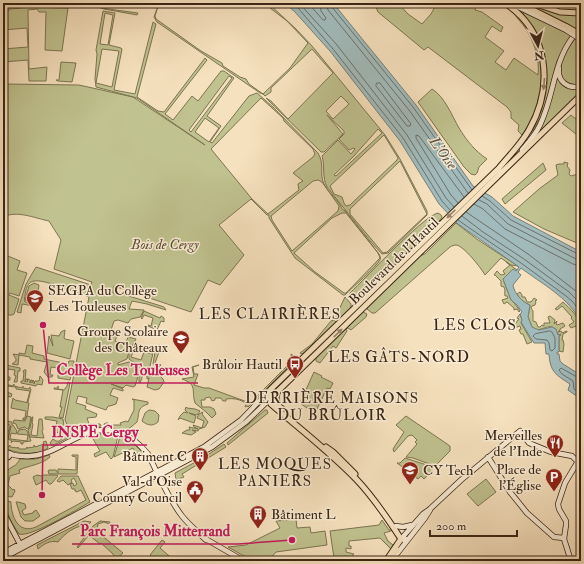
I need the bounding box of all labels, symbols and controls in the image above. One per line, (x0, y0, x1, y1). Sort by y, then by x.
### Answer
north arrow (518, 26, 558, 66)
text: N (532, 48, 546, 63)
one-way arrow (540, 78, 547, 90)
water label: L'Oise (424, 132, 462, 174)
one-way arrow (446, 209, 456, 219)
street label: Boulevard de l'Hautil (346, 214, 443, 308)
park label: Bois de Cergy (130, 236, 199, 253)
place label: SEGPA du Collège Les Touleuses (48, 282, 157, 315)
school or university icon: SEGPA du Collège Les Touleuses (25, 288, 45, 313)
district label: LES CLAIRIÈRES (199, 304, 341, 324)
district label: LES CLOS (433, 316, 517, 335)
place label: Groupe Scolaire des Châteaux (77, 323, 169, 356)
one-way arrow (333, 328, 343, 338)
school or university icon: Groupe Scolaire des Châteaux (171, 329, 191, 354)
district label: LES GÂTS-NORD (328, 347, 470, 367)
bus stop icon: Brûloir Hautil (285, 354, 305, 379)
callout: Collège Les Touleuses (49, 356, 198, 383)
place label: Brûloir Hautil (202, 356, 282, 373)
text: Collège Les Touleuses (57, 361, 189, 381)
district label: DERRIÈRE MAISONS DU BRÛLOIR (245, 388, 419, 425)
callout: INSPE Cergy (43, 418, 147, 445)
text: INSPE Cergy (51, 423, 140, 443)
place label: Merveilles de l'Inde (484, 427, 542, 460)
restaurant icon: Merveilles de l'Inde (545, 433, 565, 458)
building icon: Bâtiment C (190, 446, 210, 471)
place label: Bâtiment C (122, 448, 187, 465)
district label: LES MOQUES PANIERS (218, 455, 332, 491)
school or university icon: CY Tech (400, 460, 420, 485)
place label: Place de l'Église (496, 461, 541, 494)
place label: CY Tech (423, 462, 474, 479)
parking icon: Place de l'Église (544, 467, 564, 492)
place label: Val-d'Oise County Council (93, 473, 182, 507)
public building icon: Val-d'Oise County Council (185, 479, 205, 504)
building icon: Bâtiment L (248, 504, 268, 529)
place label: Bâtiment L (271, 506, 336, 523)
scale bar (430, 512, 517, 538)
callout: Parc François Mitterrand (72, 517, 238, 544)
text: 200 m (436, 519, 467, 534)
text: Parc François Mitterrand (80, 522, 231, 541)

